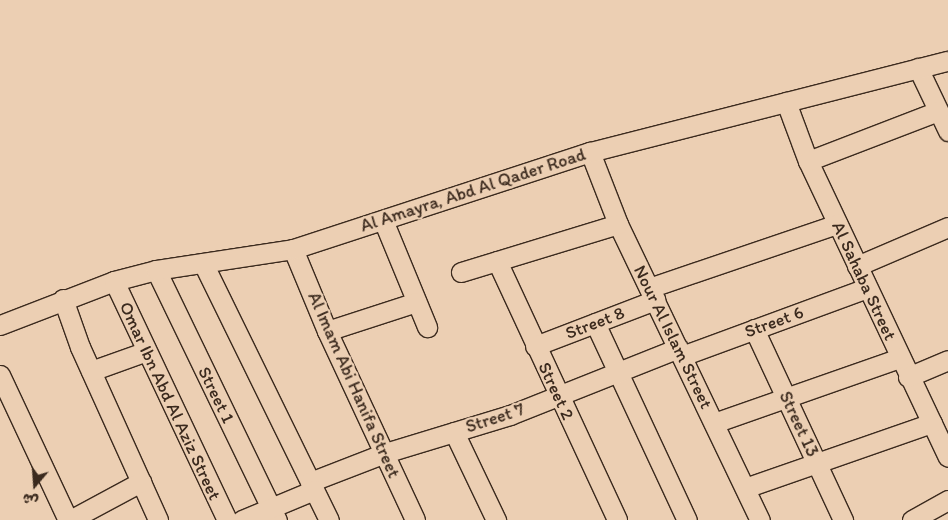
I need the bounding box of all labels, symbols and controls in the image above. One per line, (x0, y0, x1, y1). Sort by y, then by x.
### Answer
street label: Al Amayra, Abd Al Qader Road (358, 143, 588, 237)
street label: Al Sahaba Street (827, 218, 901, 344)
street label: Nour Al Islam Street (628, 261, 718, 413)
street label: Al Imam Abi Hanifa Street (303, 287, 405, 483)
street label: Omar Ibn Abd Al Aziz Street (114, 298, 226, 504)
street label: Street 6 (742, 301, 806, 343)
street label: Street 8 (562, 302, 628, 344)
street label: Street 2 (533, 359, 579, 423)
street label: Street 1 (193, 363, 239, 427)
street label: Street 13 (774, 388, 824, 460)
street label: Street 7 (463, 398, 527, 438)
north arrow (10, 460, 60, 510)
text: ش (20, 489, 40, 510)

